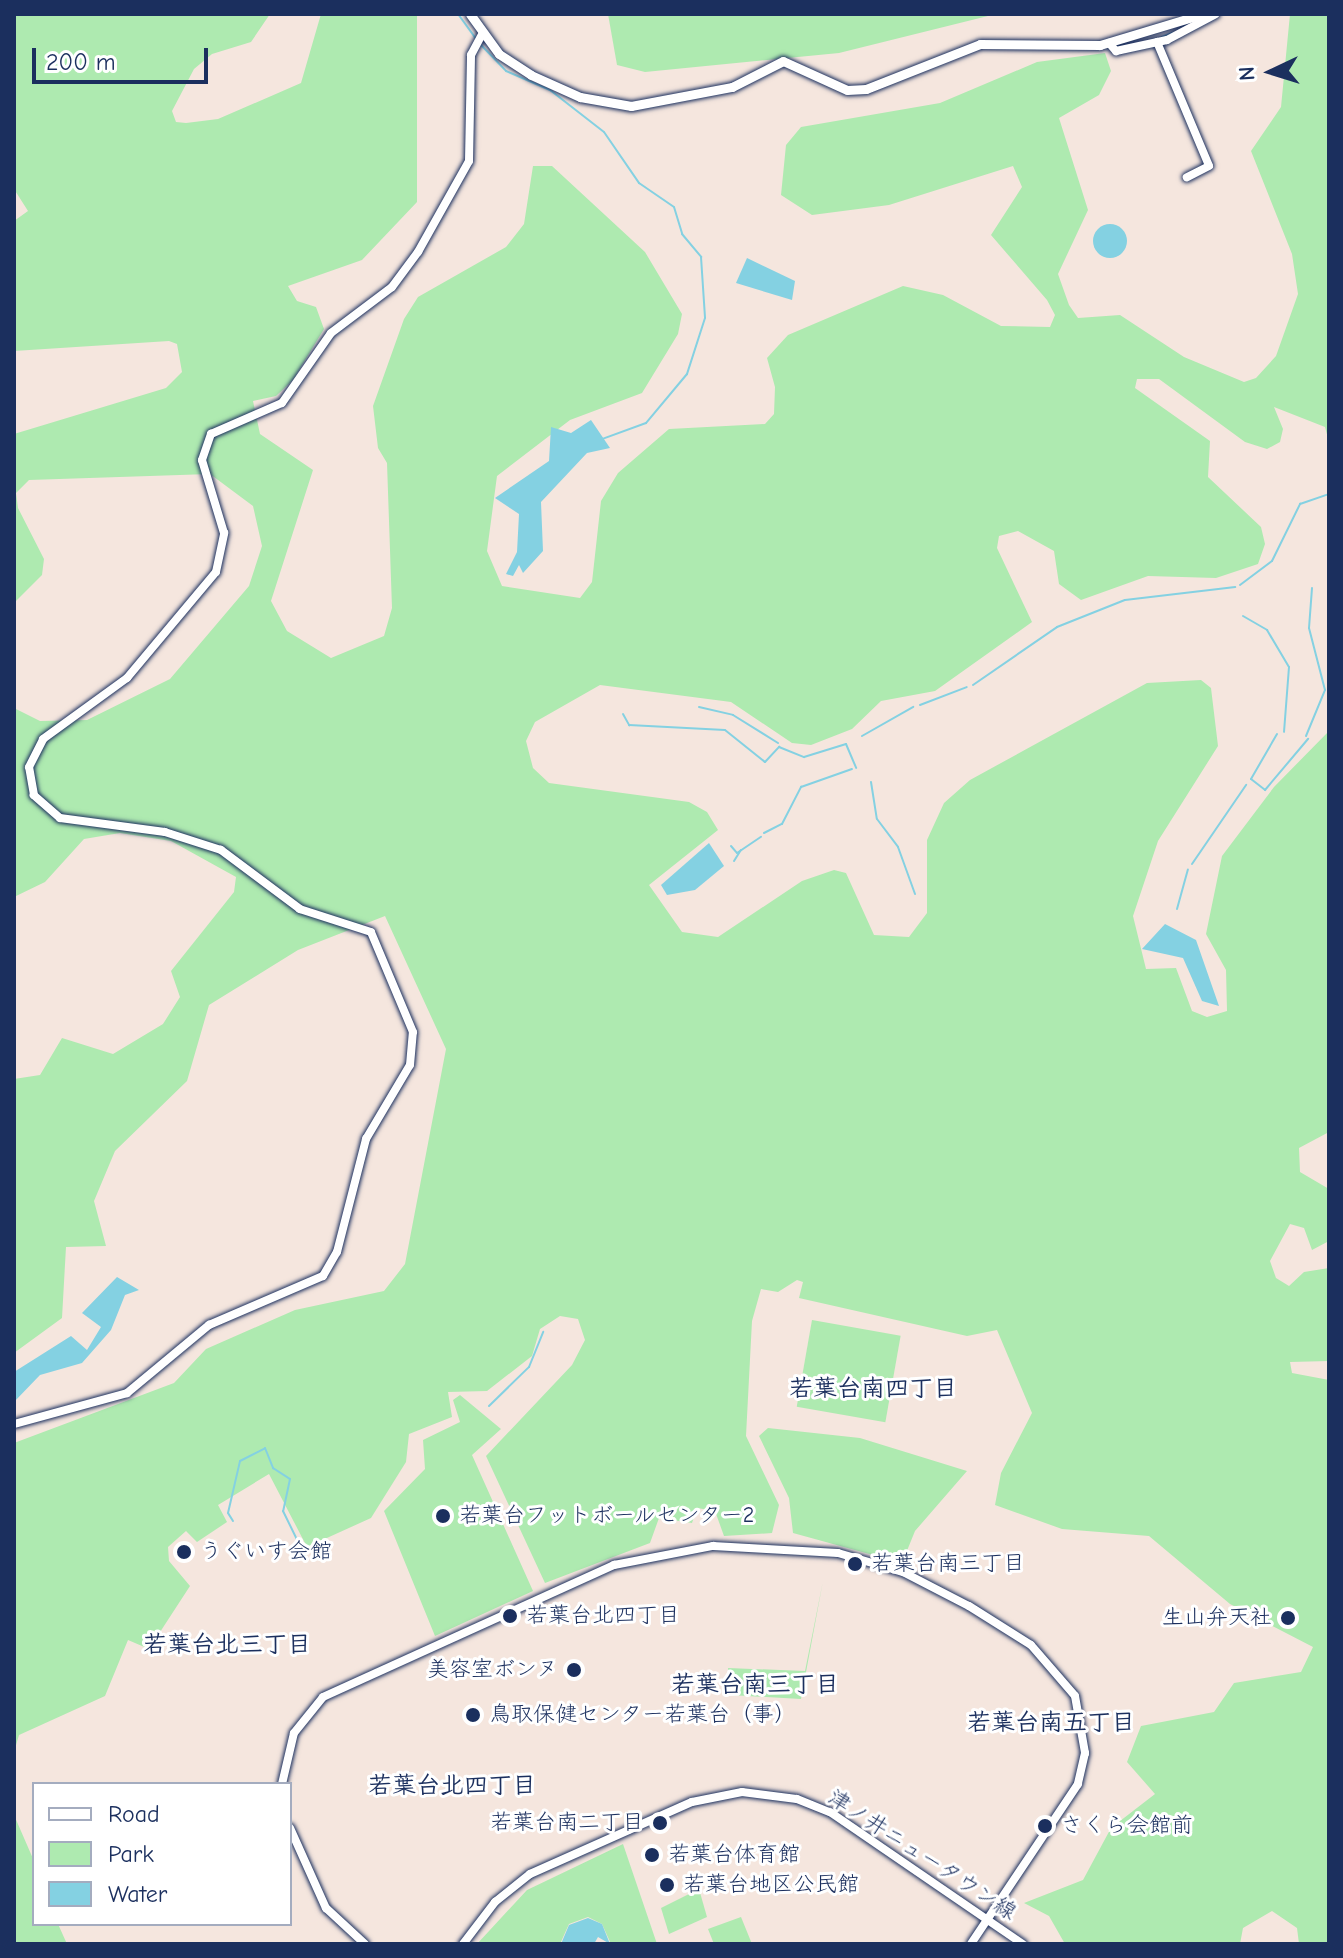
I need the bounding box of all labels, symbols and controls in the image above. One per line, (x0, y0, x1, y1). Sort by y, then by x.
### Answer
scale bar (36, 32, 212, 82)
north arrow (1231, 32, 1311, 112)
text: 200 m (46, 48, 116, 76)
text: N (1234, 66, 1261, 82)
district label: 若葉台南四丁目 (789, 1375, 957, 1403)
place label: 若葉台フットボールセンター2 (459, 1503, 757, 1529)
marker: 若葉台フットボールセンター2 (434, 1507, 452, 1525)
place label: うぐいす会館 (200, 1539, 332, 1565)
marker: うぐいす会館 (175, 1543, 193, 1561)
place label: 若葉台南三丁目 (871, 1551, 1025, 1577)
marker: 若葉台南三丁目 (846, 1555, 864, 1573)
place label: 若葉台北四丁目 (526, 1603, 680, 1629)
place label: 生山弁天社 (1162, 1605, 1272, 1631)
marker: 若葉台北四丁目 (501, 1607, 519, 1625)
marker: 生山弁天社 (1279, 1609, 1297, 1627)
district label: 若葉台北三丁目 (143, 1631, 311, 1659)
place label: 美容室ボンヌ (426, 1657, 558, 1683)
marker: 美容室ボンヌ (565, 1661, 583, 1679)
district label: 若葉台南三丁目 (671, 1671, 839, 1699)
place label: 鳥取保健センター若葉台（事） (489, 1702, 797, 1728)
marker: 鳥取保健センター若葉台（事） (464, 1706, 482, 1724)
district label: 若葉台南五丁目 (967, 1709, 1135, 1737)
district label: 若葉台北四丁目 (368, 1772, 536, 1800)
legend (32, 1782, 292, 1926)
street label: 津ノ井ニュータウン線 (823, 1784, 1021, 1926)
text: Road (108, 1800, 160, 1828)
place label: 若葉台南二丁目 (490, 1810, 644, 1836)
place label: さくら会館前 (1061, 1813, 1193, 1839)
marker: 若葉台南二丁目 (651, 1814, 669, 1832)
marker: さくら会館前 (1036, 1817, 1054, 1835)
text: Park (108, 1840, 154, 1868)
place label: 若葉台体育館 (668, 1842, 800, 1868)
marker: 若葉台体育館 (643, 1846, 661, 1864)
place label: 若葉台地区公民館 (683, 1872, 859, 1898)
marker: 若葉台地区公民館 (658, 1876, 676, 1894)
text: Water (108, 1880, 167, 1908)

